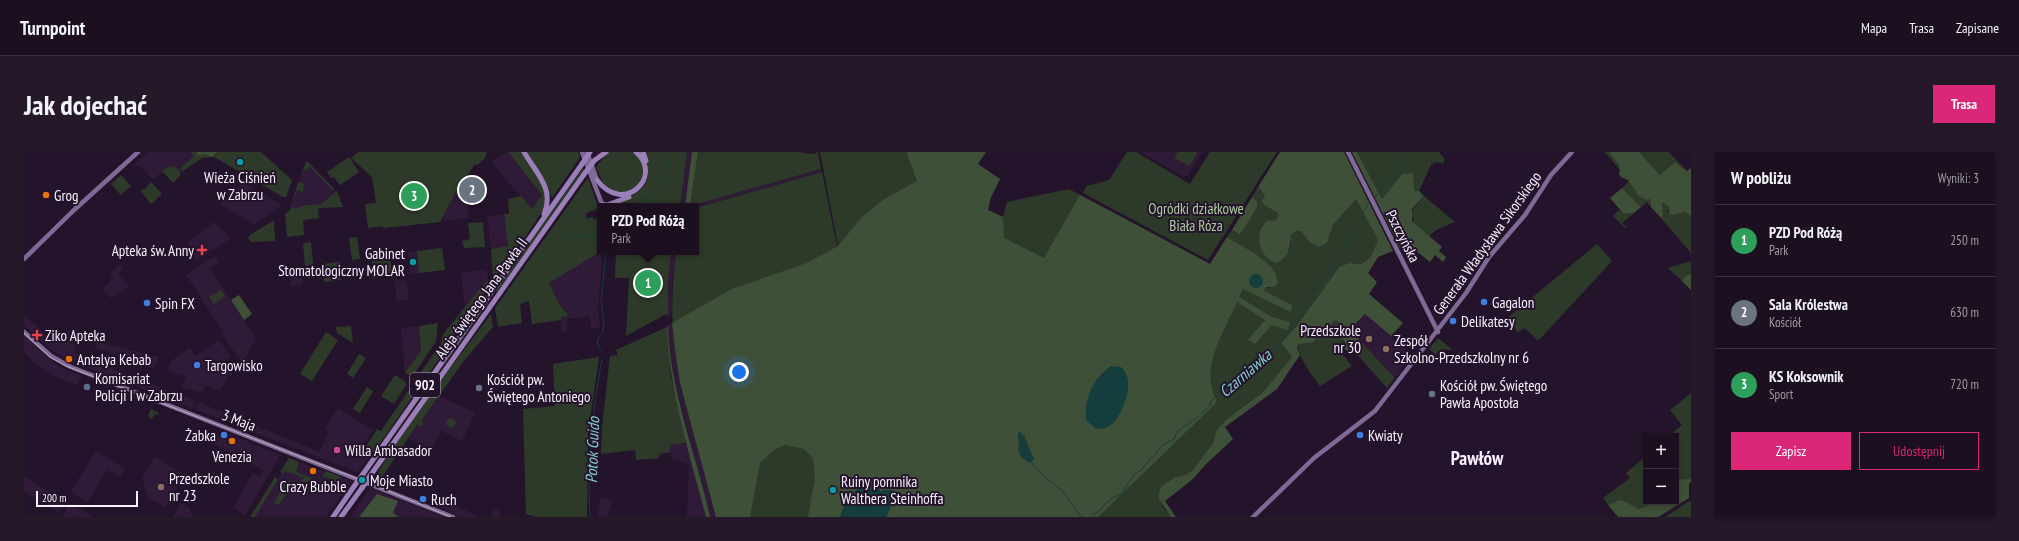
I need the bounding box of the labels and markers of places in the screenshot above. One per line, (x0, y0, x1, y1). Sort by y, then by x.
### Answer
marker: Wieża Ciśnień w Zabrzu (235, 157, 245, 167)
place label: Wieża Ciśnień w Zabrzu (204, 168, 276, 204)
pin: 2 (459, 175, 485, 205)
pin: 3 (401, 181, 427, 211)
place label: Grog (54, 186, 78, 205)
marker: Grog (41, 190, 51, 200)
place label: Apteka św. Anny (112, 241, 194, 260)
place label: Gabinet Stomatologiczny MOLAR (278, 244, 405, 280)
marker: Apteka św. Anny (197, 245, 207, 255)
marker: Gabinet Stomatologiczny MOLAR (408, 257, 418, 267)
pin: 1 (635, 268, 661, 298)
place label: Gagalon (1492, 293, 1534, 312)
place label: Spin FX (155, 294, 195, 313)
marker: Gagalon (1479, 297, 1489, 307)
marker: Spin FX (142, 298, 152, 308)
place label: Delikatesy (1461, 312, 1515, 331)
marker: Delikatesy (1448, 316, 1458, 326)
place label: Przedszkole nr 30 (1300, 321, 1361, 357)
place label: Ziko Apteka (45, 326, 105, 345)
marker: Ziko Apteka (32, 330, 42, 340)
place label: Zespół Szkolno-Przedszkolny nr 6 (1394, 331, 1529, 367)
marker: Przedszkole nr 30 (1364, 334, 1374, 344)
marker: Zespół Szkolno-Przedszkolny nr 6 (1381, 344, 1391, 354)
place label: Antalya Kebab (77, 350, 151, 369)
marker: Antalya Kebab (64, 354, 74, 364)
place label: Targowisko (205, 356, 263, 375)
marker: Targowisko (192, 360, 202, 370)
place label: Komisariat Policji I w Zabrzu (95, 369, 183, 405)
place label: Kościół pw. Świętego Antoniego (487, 370, 591, 406)
place label: Kościół pw. Świętego Pawła Apostoła (1440, 376, 1547, 412)
marker: Komisariat Policji I w Zabrzu (82, 382, 92, 392)
marker: Kościół pw. Świętego Antoniego (474, 383, 484, 393)
marker: Kościół pw. Świętego Pawła Apostoła (1427, 389, 1437, 399)
place label: Żabka (185, 426, 216, 445)
place label: Kwiaty (1368, 426, 1403, 445)
marker: Żabka (219, 430, 229, 440)
marker: Kwiaty (1355, 430, 1365, 440)
marker: Venezia (227, 436, 237, 446)
place label: Willa Ambasador (345, 441, 433, 460)
marker: Willa Ambasador (332, 445, 342, 455)
place label: Venezia (211, 447, 252, 466)
marker: Crazy Bubble (308, 466, 318, 476)
place label: Przedszkole nr 23 (169, 469, 230, 505)
place label: Moje Miasto (370, 471, 433, 490)
place label: Ruiny pomnika Walthera Steinhoffa (841, 472, 943, 508)
marker: Moje Miasto (357, 475, 367, 485)
place label: Crazy Bubble (280, 477, 346, 496)
marker: Przedszkole nr 23 (156, 482, 166, 492)
marker: Ruiny pomnika Walthera Steinhoffa (828, 485, 838, 495)
place label: Ruch (431, 490, 457, 509)
marker: Ruch (418, 494, 428, 504)

